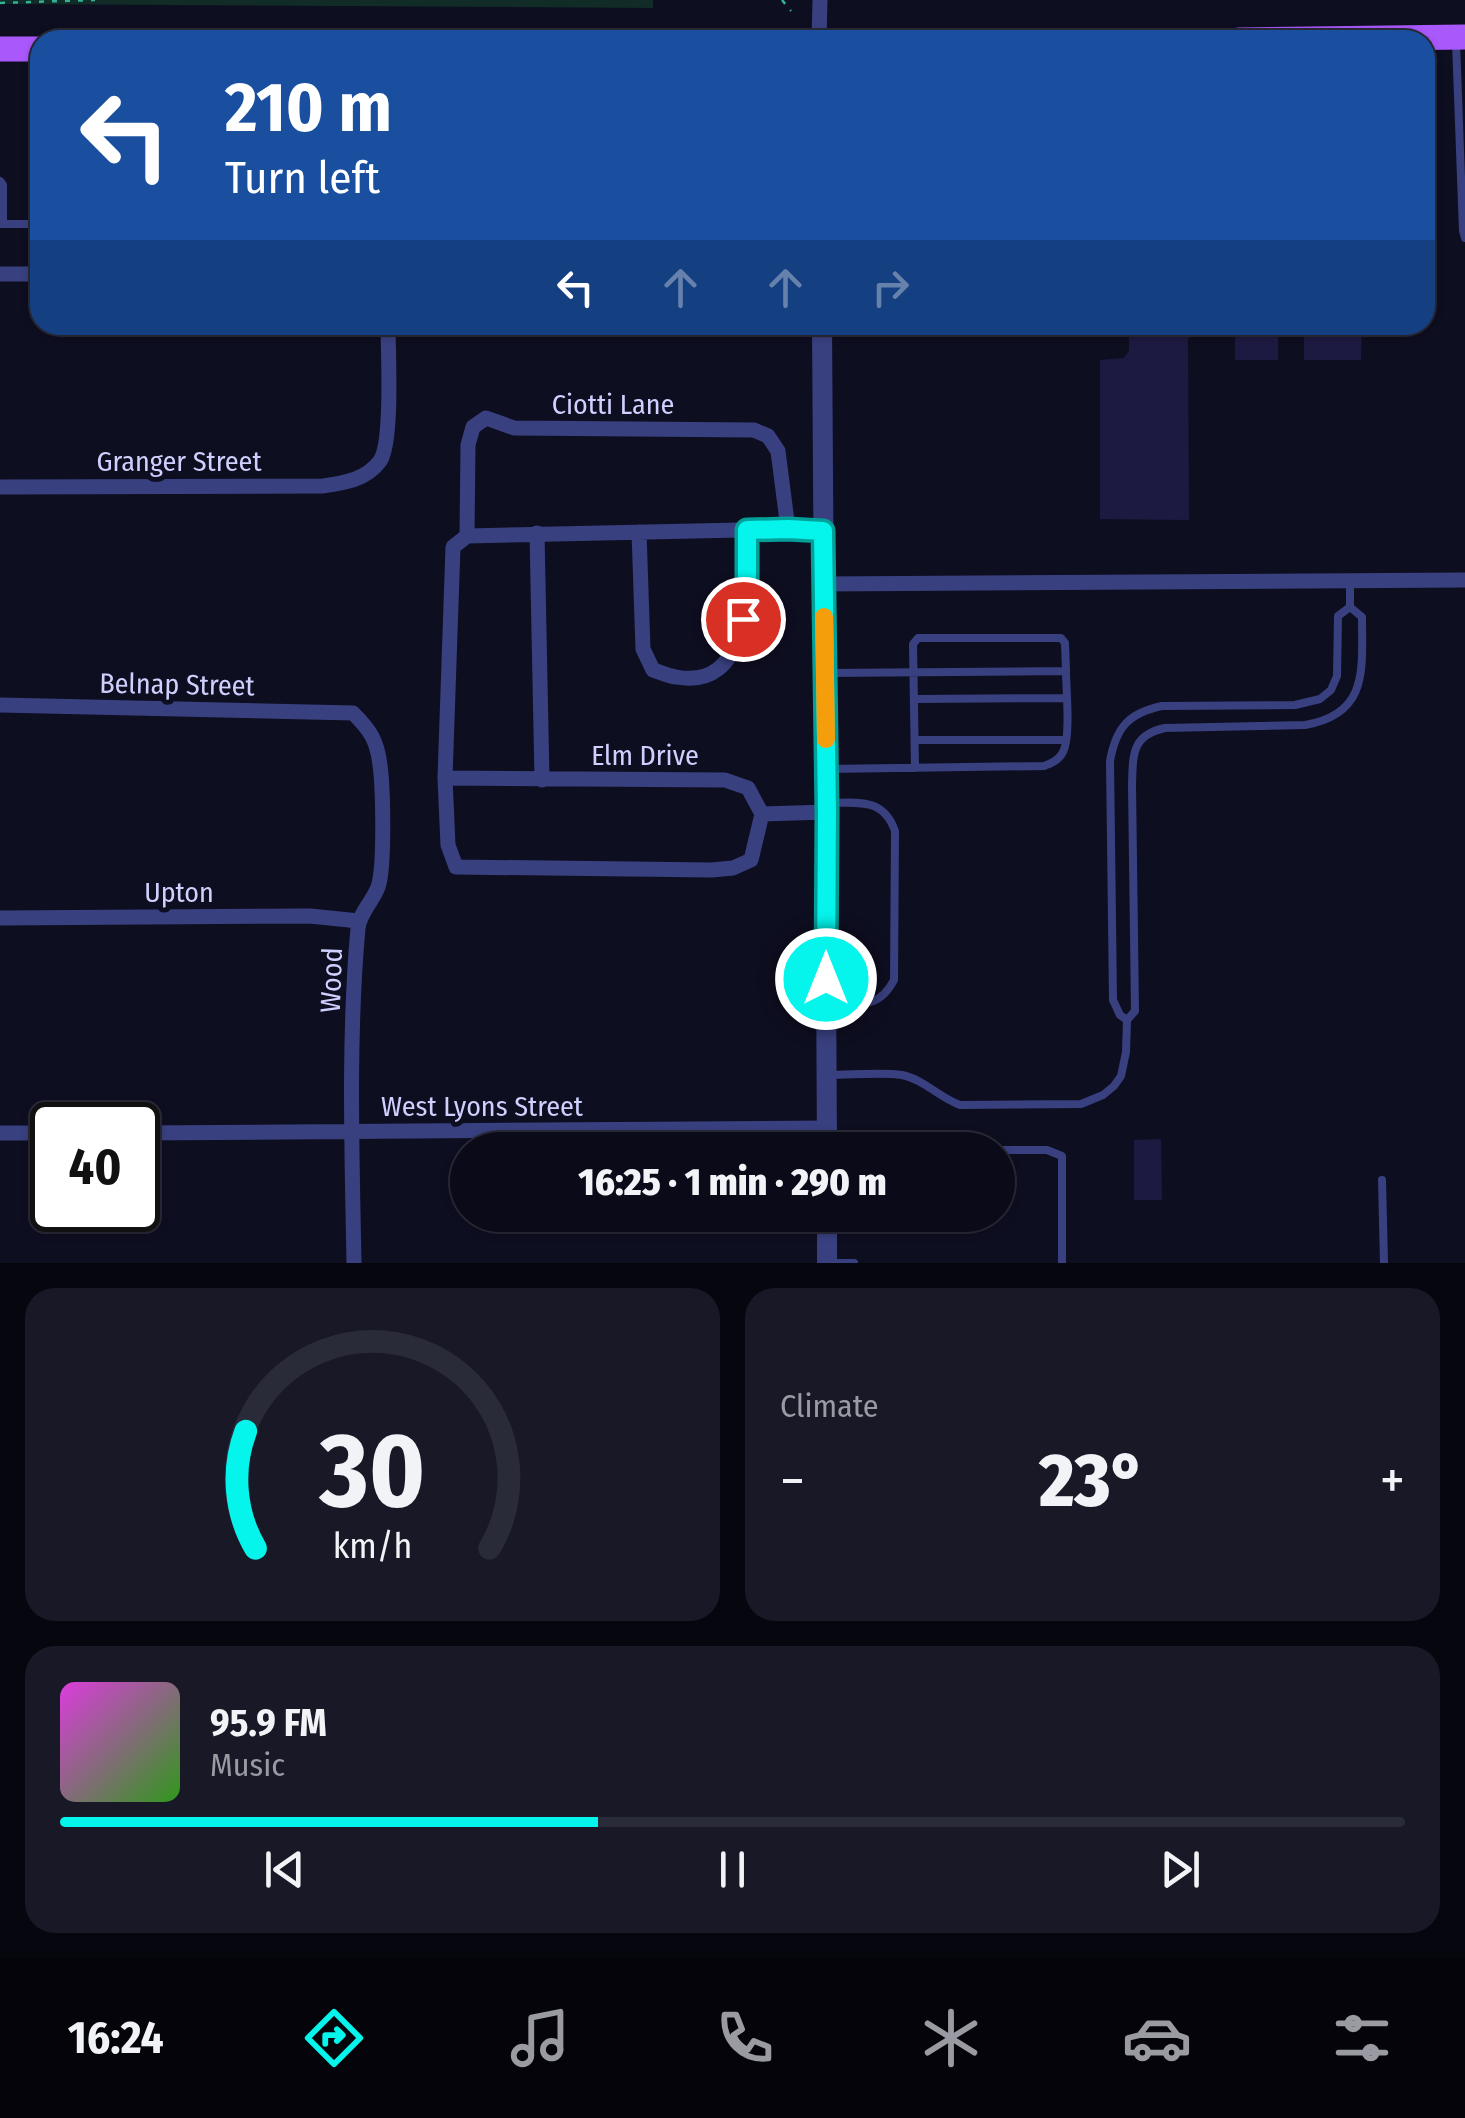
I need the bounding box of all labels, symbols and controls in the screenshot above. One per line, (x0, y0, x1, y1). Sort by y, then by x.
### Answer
text: 210 m (225, 66, 392, 150)
icon: left (60, 70, 190, 200)
text: Turn left (225, 151, 380, 205)
icon: left (548, 260, 603, 315)
icon: ahead (653, 260, 708, 315)
icon: ahead (758, 260, 813, 315)
icon: right (863, 260, 918, 315)
street label: Ciotti Lane (552, 388, 674, 421)
street label: Granger Street (96, 445, 262, 478)
pin (701, 577, 786, 662)
icon: arrive (716, 592, 771, 647)
street label: Belnap Street (99, 667, 256, 702)
street label: Elm Drive (591, 739, 699, 772)
street label: Upton (144, 876, 214, 909)
position arrow (774, 927, 878, 1031)
street label: Wood (314, 947, 349, 1013)
street label: West Lyons Street (381, 1090, 584, 1123)
speed limit sign: 40 (30, 1102, 160, 1232)
text: 16:25 · 1 min · 290 m (578, 1159, 887, 1205)
text: Climate (780, 1387, 879, 1425)
text: 30 (319, 1409, 425, 1534)
text: 23° (1039, 1436, 1146, 1526)
text: − (780, 1448, 805, 1514)
text: + (1380, 1448, 1405, 1514)
text: km/h (333, 1525, 412, 1567)
text: 95.9 FM (210, 1700, 327, 1746)
text: Music (210, 1746, 285, 1784)
icon: previous (257, 1842, 312, 1897)
icon: pause (705, 1842, 760, 1897)
icon: next (1153, 1842, 1208, 1897)
icon: directions (299, 2003, 369, 2073)
icon: music (505, 2003, 575, 2073)
icon: phone (710, 2003, 780, 2073)
icon: climate (916, 2003, 986, 2073)
icon: car (1122, 2003, 1192, 2073)
icon: filters (1327, 2003, 1397, 2073)
text: 16:24 (68, 2011, 164, 2065)

